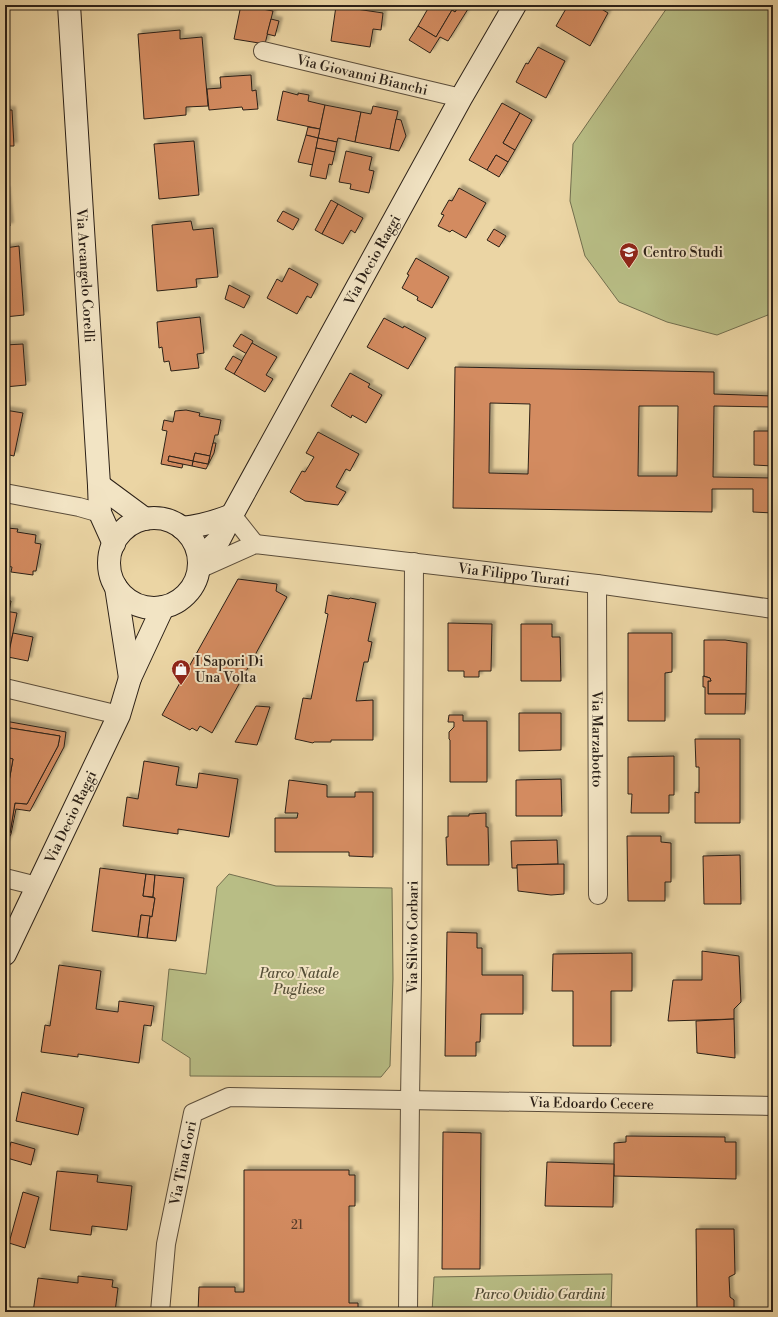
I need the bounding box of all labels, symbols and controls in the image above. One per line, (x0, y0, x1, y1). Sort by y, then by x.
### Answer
street label: Via Giovanni Bianchi (294, 51, 430, 100)
street label: Via Arcangelo Corelli (72, 207, 98, 344)
street label: Via Decio Raggi (340, 211, 405, 309)
school or university icon: Centro Studi (618, 241, 640, 269)
place label: Centro Studi (643, 244, 724, 262)
street label: Via Filippo Turati (456, 560, 571, 591)
place label: I Sapori Di Una Volta (195, 653, 264, 687)
shop icon: I Sapori Di Una Volta (170, 658, 192, 686)
street label: Via Marzabotto (587, 690, 606, 787)
street label: Via Decio Raggi (41, 768, 101, 867)
street label: Via Silvio Corbari (404, 880, 422, 994)
park label: Parco Natale Pugliese (258, 965, 339, 999)
street label: Via Edoardo Cecere (528, 1094, 654, 1114)
street label: Via Tina Gori (166, 1119, 201, 1208)
house number: 21 (291, 1218, 304, 1233)
park label: Parco Ovidio Gardini (474, 1286, 606, 1304)

